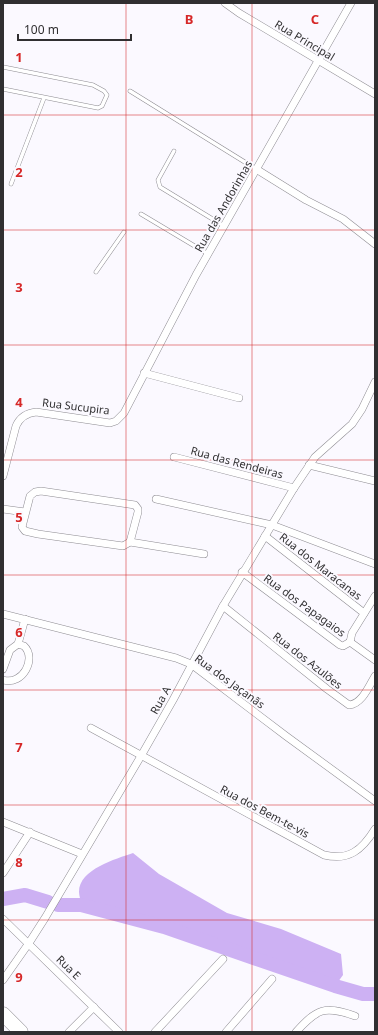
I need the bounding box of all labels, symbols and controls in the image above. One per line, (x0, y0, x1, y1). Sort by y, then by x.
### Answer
text: B (185, 10, 193, 28)
text: C (311, 10, 319, 28)
scale bar (18, 16, 131, 42)
street label: Rua Principal (272, 16, 338, 64)
text: 100 m (24, 21, 59, 38)
text: 1 (15, 48, 23, 66)
street label: Rua das Andorinhas (191, 157, 255, 255)
text: 2 (15, 163, 23, 181)
text: 3 (15, 278, 23, 296)
text: 4 (15, 393, 23, 411)
street label: Rua Sucupira (41, 394, 111, 418)
street label: Rua das Rendeiras (189, 442, 285, 482)
text: 5 (15, 508, 23, 526)
street label: Rua dos Maracanas (277, 529, 365, 603)
street label: Rua dos Papagaios (261, 570, 349, 640)
text: 6 (15, 623, 23, 641)
street label: Rua dos Azulões (270, 628, 346, 692)
street label: Rua dos Jaçanãs (192, 651, 268, 711)
street label: Rua A (146, 683, 174, 717)
text: 7 (15, 738, 23, 756)
street label: Rua dos Bem-te-vis (218, 781, 312, 841)
text: 8 (15, 853, 23, 871)
street label: Rua E (53, 952, 85, 982)
text: 9 (15, 968, 23, 986)

